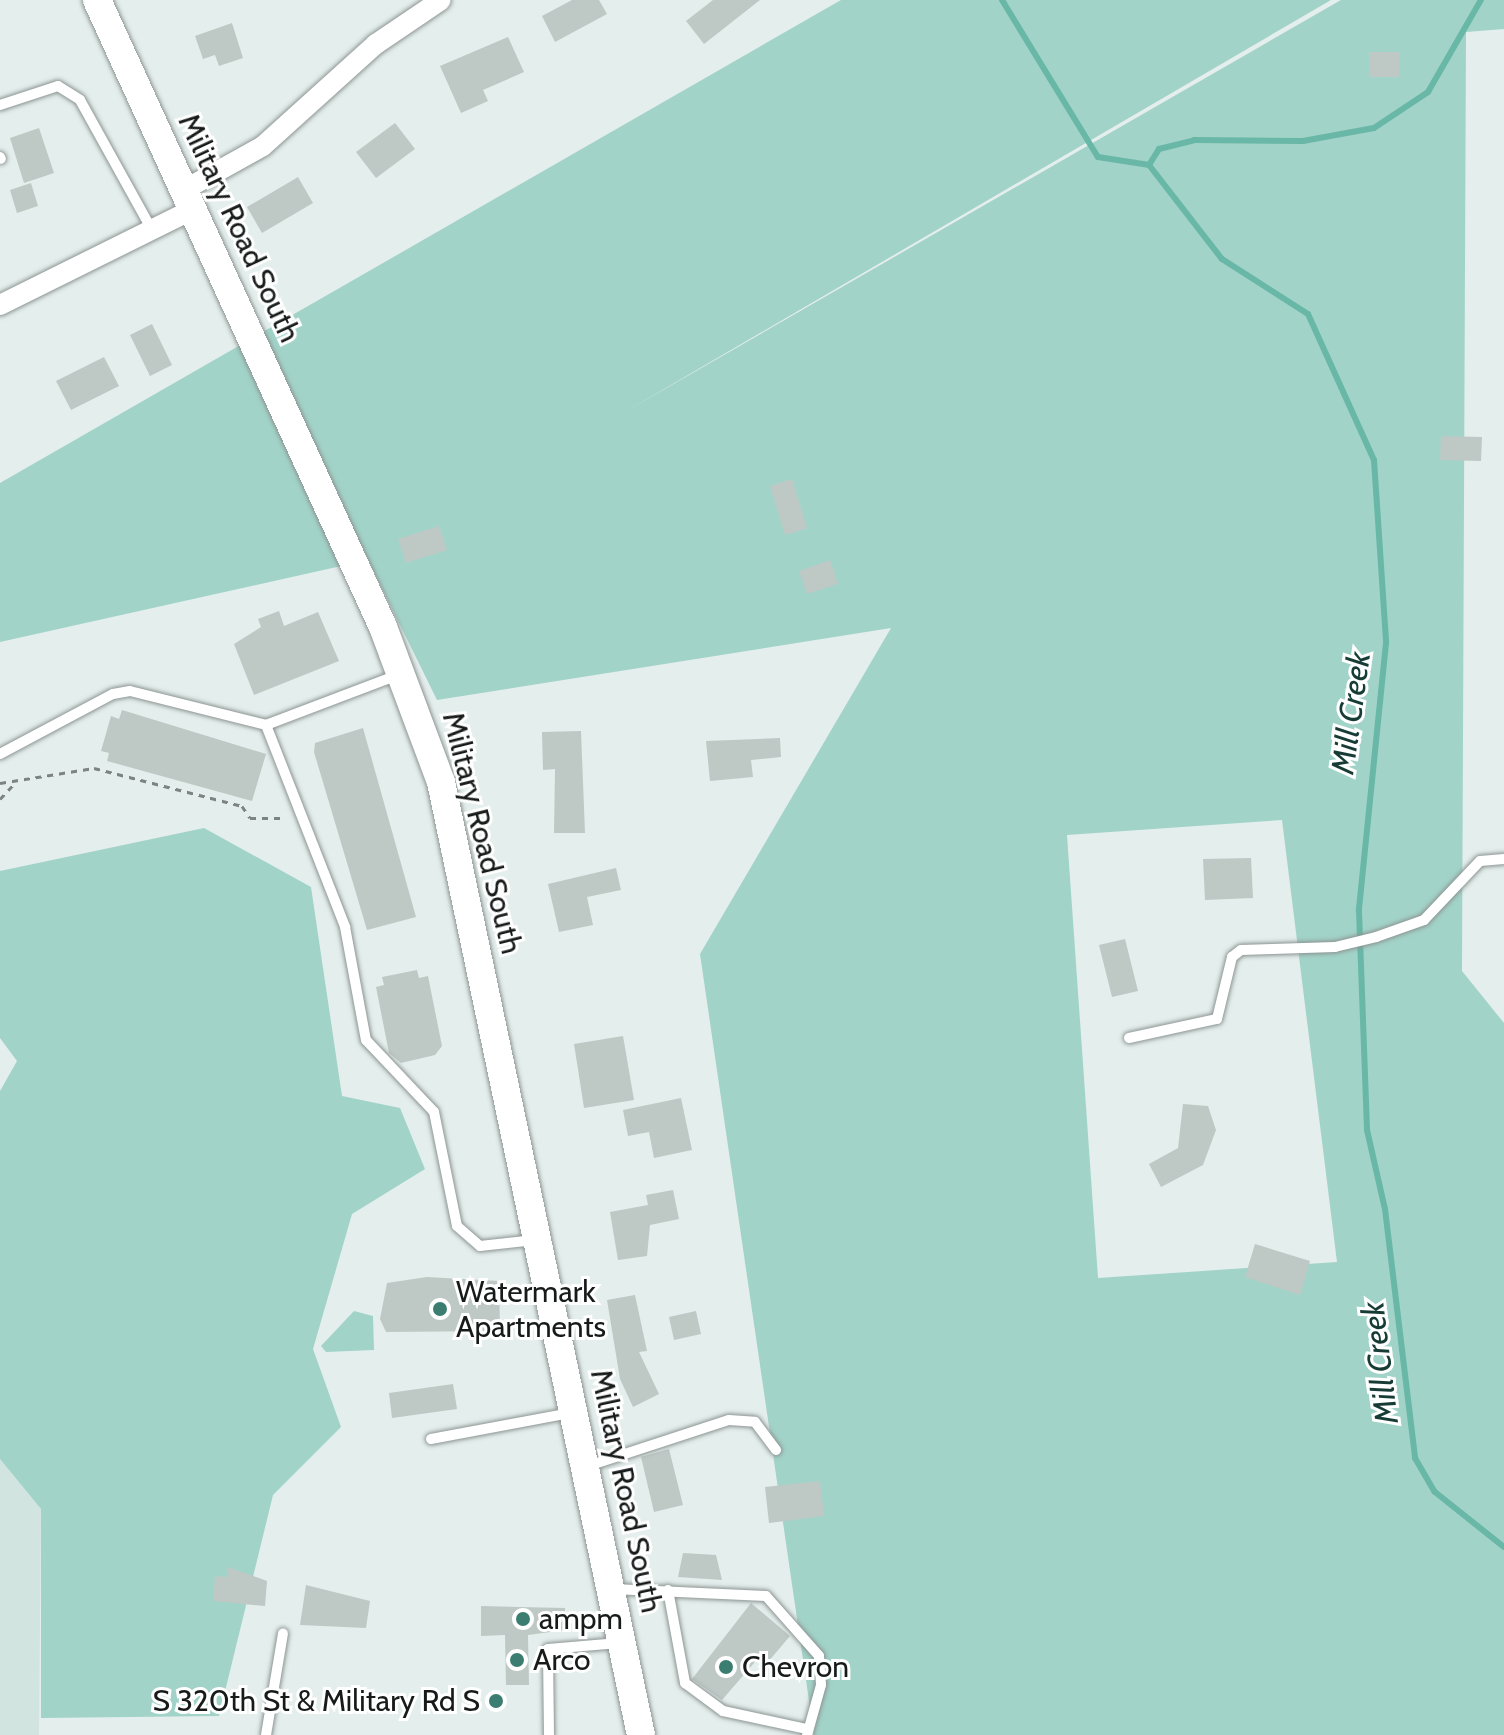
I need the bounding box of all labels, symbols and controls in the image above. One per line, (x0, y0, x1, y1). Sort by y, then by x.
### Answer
street label: Military Road South (170, 108, 308, 348)
water label: Mill Creek (1323, 650, 1379, 776)
street label: Military Road South (435, 708, 529, 958)
place label: Watermark Apartments (456, 1274, 606, 1344)
marker: Watermark Apartments (431, 1300, 449, 1318)
water label: Mill Creek (1353, 1300, 1407, 1426)
street label: Military Road South (583, 1366, 669, 1616)
place label: ampm (539, 1601, 623, 1637)
marker: ampm (514, 1610, 532, 1628)
place label: Arco (533, 1642, 590, 1678)
place label: Chevron (742, 1649, 849, 1685)
marker: Arco (508, 1651, 526, 1669)
marker: Chevron (717, 1658, 735, 1676)
place label: S 320th St & Military Rd S (153, 1683, 480, 1719)
marker: S 320th St & Military Rd S (487, 1692, 505, 1710)

